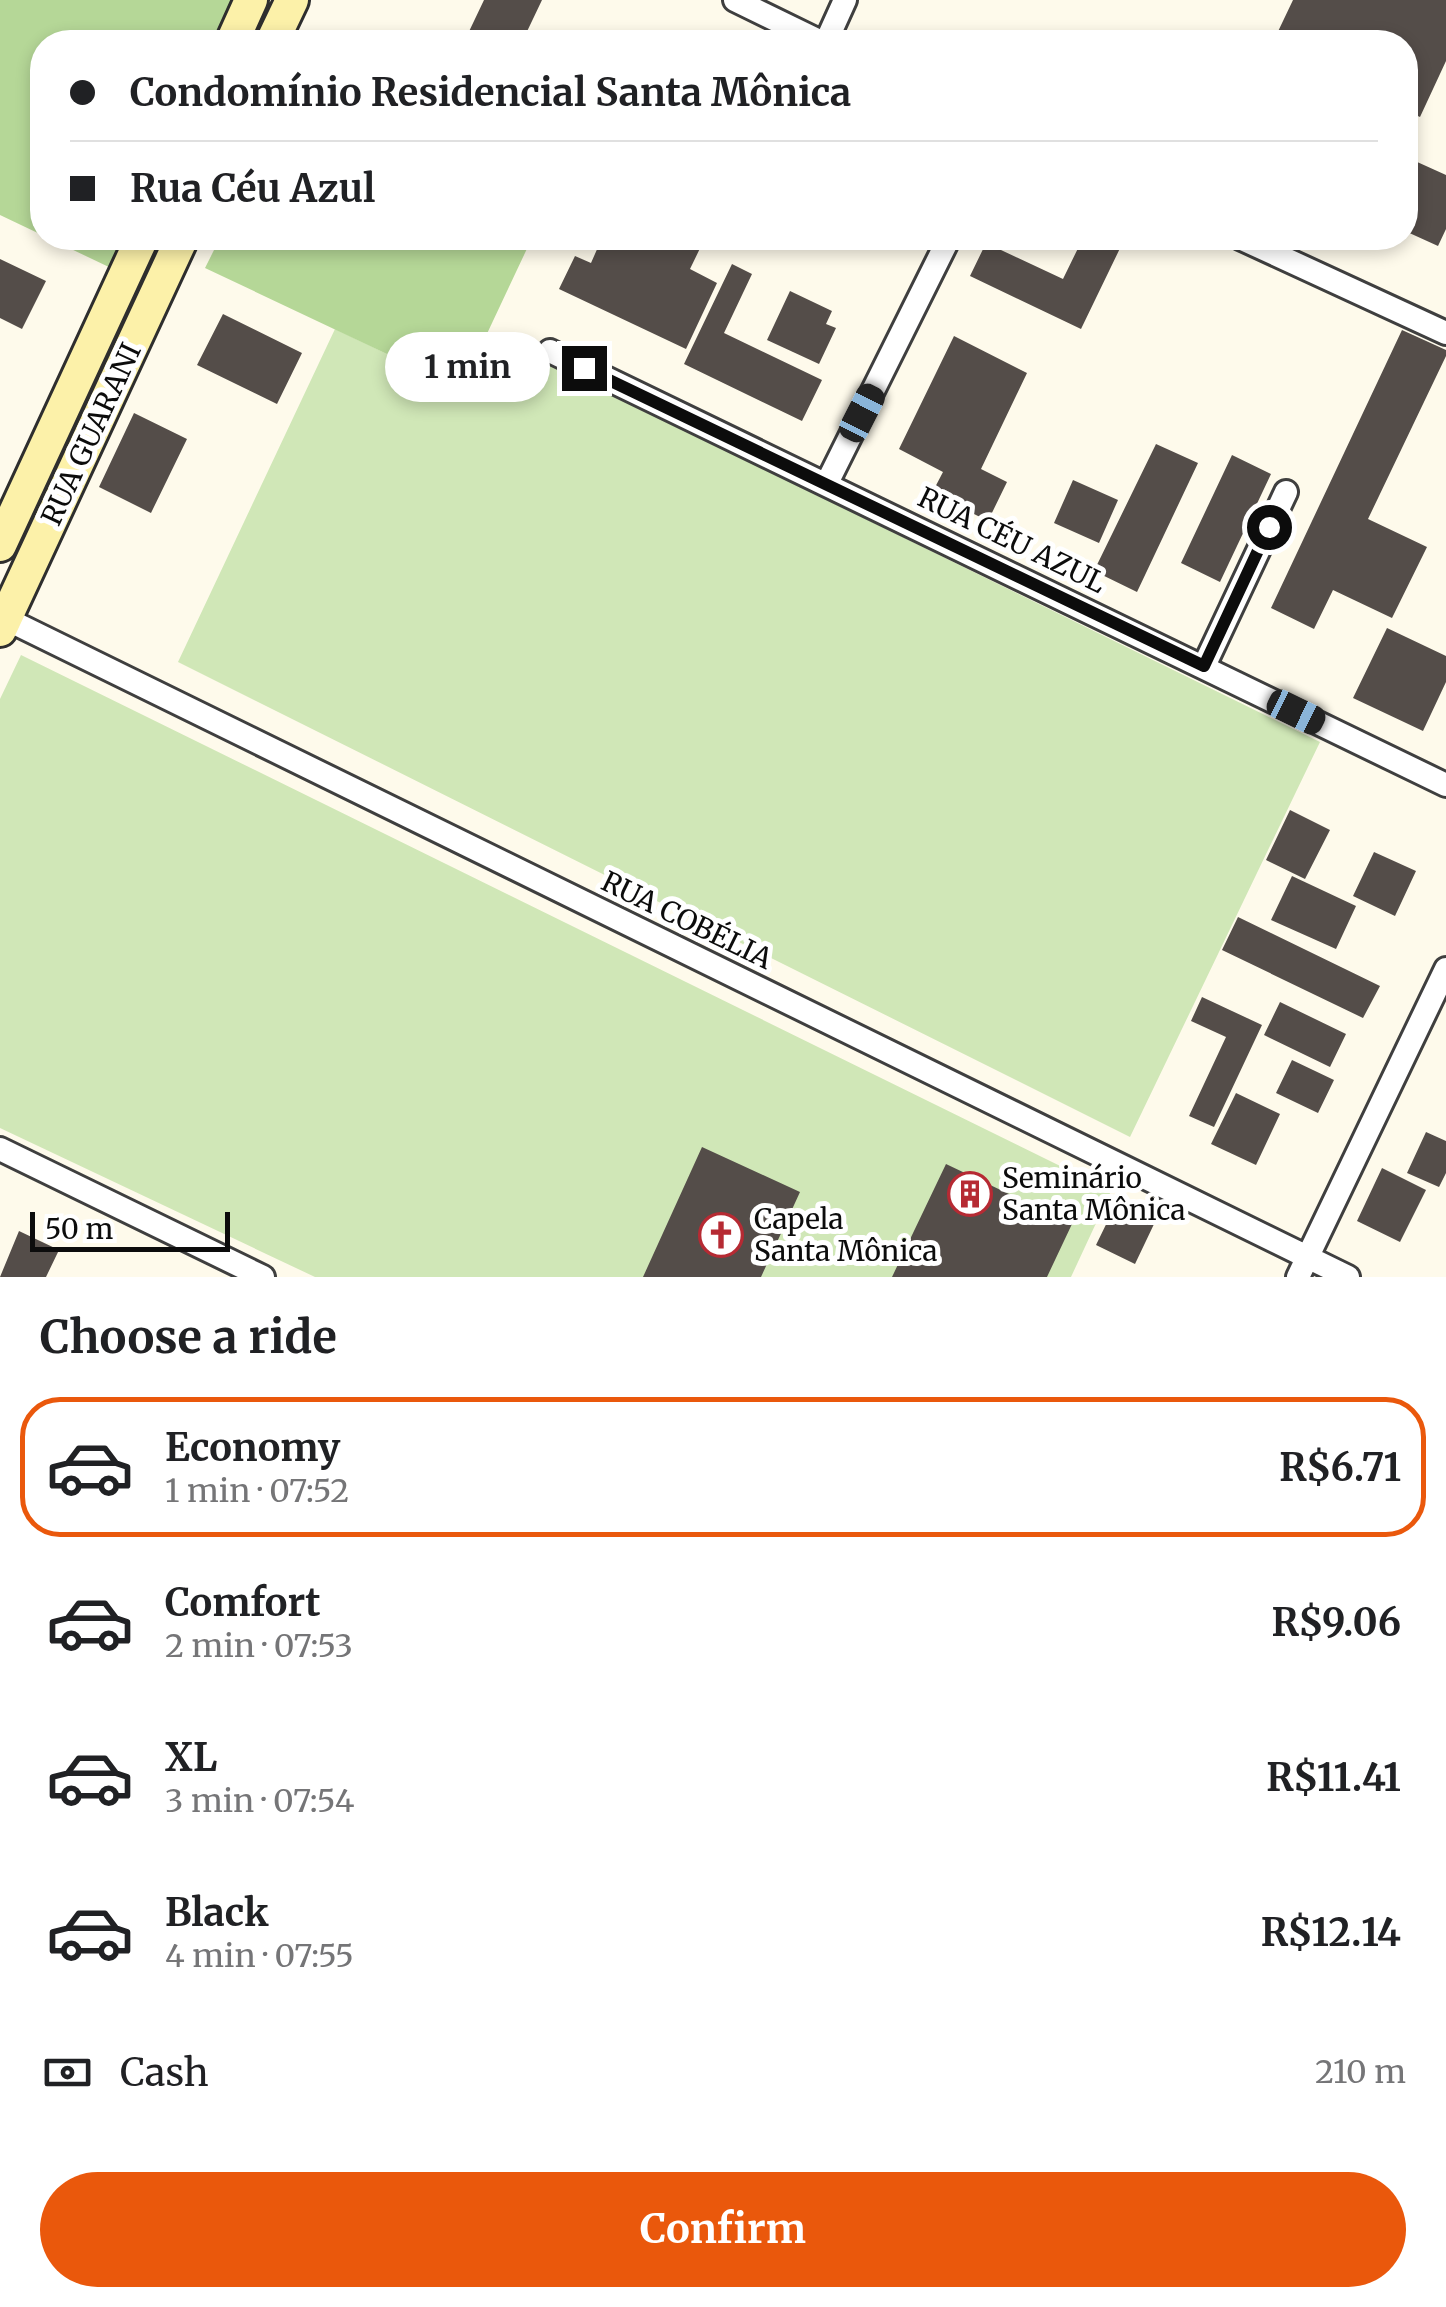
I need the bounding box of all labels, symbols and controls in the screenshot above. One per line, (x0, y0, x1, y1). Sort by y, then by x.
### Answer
text: Condomínio Residencial Santa Mônica (130, 69, 851, 116)
text: Rua Céu Azul (130, 165, 375, 212)
callout: 1 min (384, 333, 549, 403)
street label: RUA GUARANI (33, 337, 149, 531)
route end (562, 346, 607, 391)
text: 1 min (424, 347, 511, 387)
car (835, 379, 889, 447)
street label: RUA CÉU AZUL (912, 479, 1112, 601)
route start (1247, 505, 1292, 550)
car (1262, 685, 1330, 739)
street label: RUA COBÉLIA (596, 863, 779, 977)
place label: Seminário Santa Mônica (1002, 1160, 1185, 1228)
building icon: Seminário Santa Mônica (947, 1171, 993, 1217)
place label: Capela Santa Mônica (754, 1201, 937, 1269)
scale bar (30, 1207, 230, 1252)
text: 50 m (45, 1211, 113, 1247)
church icon: Capela Santa Mônica (698, 1212, 744, 1258)
text: Choose a ride (40, 1309, 337, 1365)
icon: car (45, 1422, 135, 1512)
text: Economy (165, 1424, 340, 1471)
text: R$6.71 (1279, 1444, 1401, 1491)
text: 1 min · 07:52 (165, 1471, 349, 1511)
icon: car (45, 1577, 135, 1667)
text: Comfort (165, 1579, 321, 1626)
text: R$9.06 (1272, 1599, 1401, 1646)
text: 2 min · 07:53 (165, 1626, 353, 1666)
icon: car (45, 1732, 135, 1822)
text: XL (165, 1734, 217, 1781)
text: R$11.41 (1266, 1754, 1401, 1801)
text: 3 min · 07:54 (165, 1781, 354, 1821)
icon: car (45, 1887, 135, 1977)
text: Black (165, 1889, 269, 1936)
text: R$12.14 (1261, 1909, 1401, 1956)
text: 4 min · 07:55 (165, 1936, 354, 1976)
icon: cash (40, 2045, 95, 2100)
text: Cash (120, 2049, 209, 2096)
text: 210 m (1315, 2052, 1406, 2092)
button: Confirm (40, 2172, 1406, 2287)

